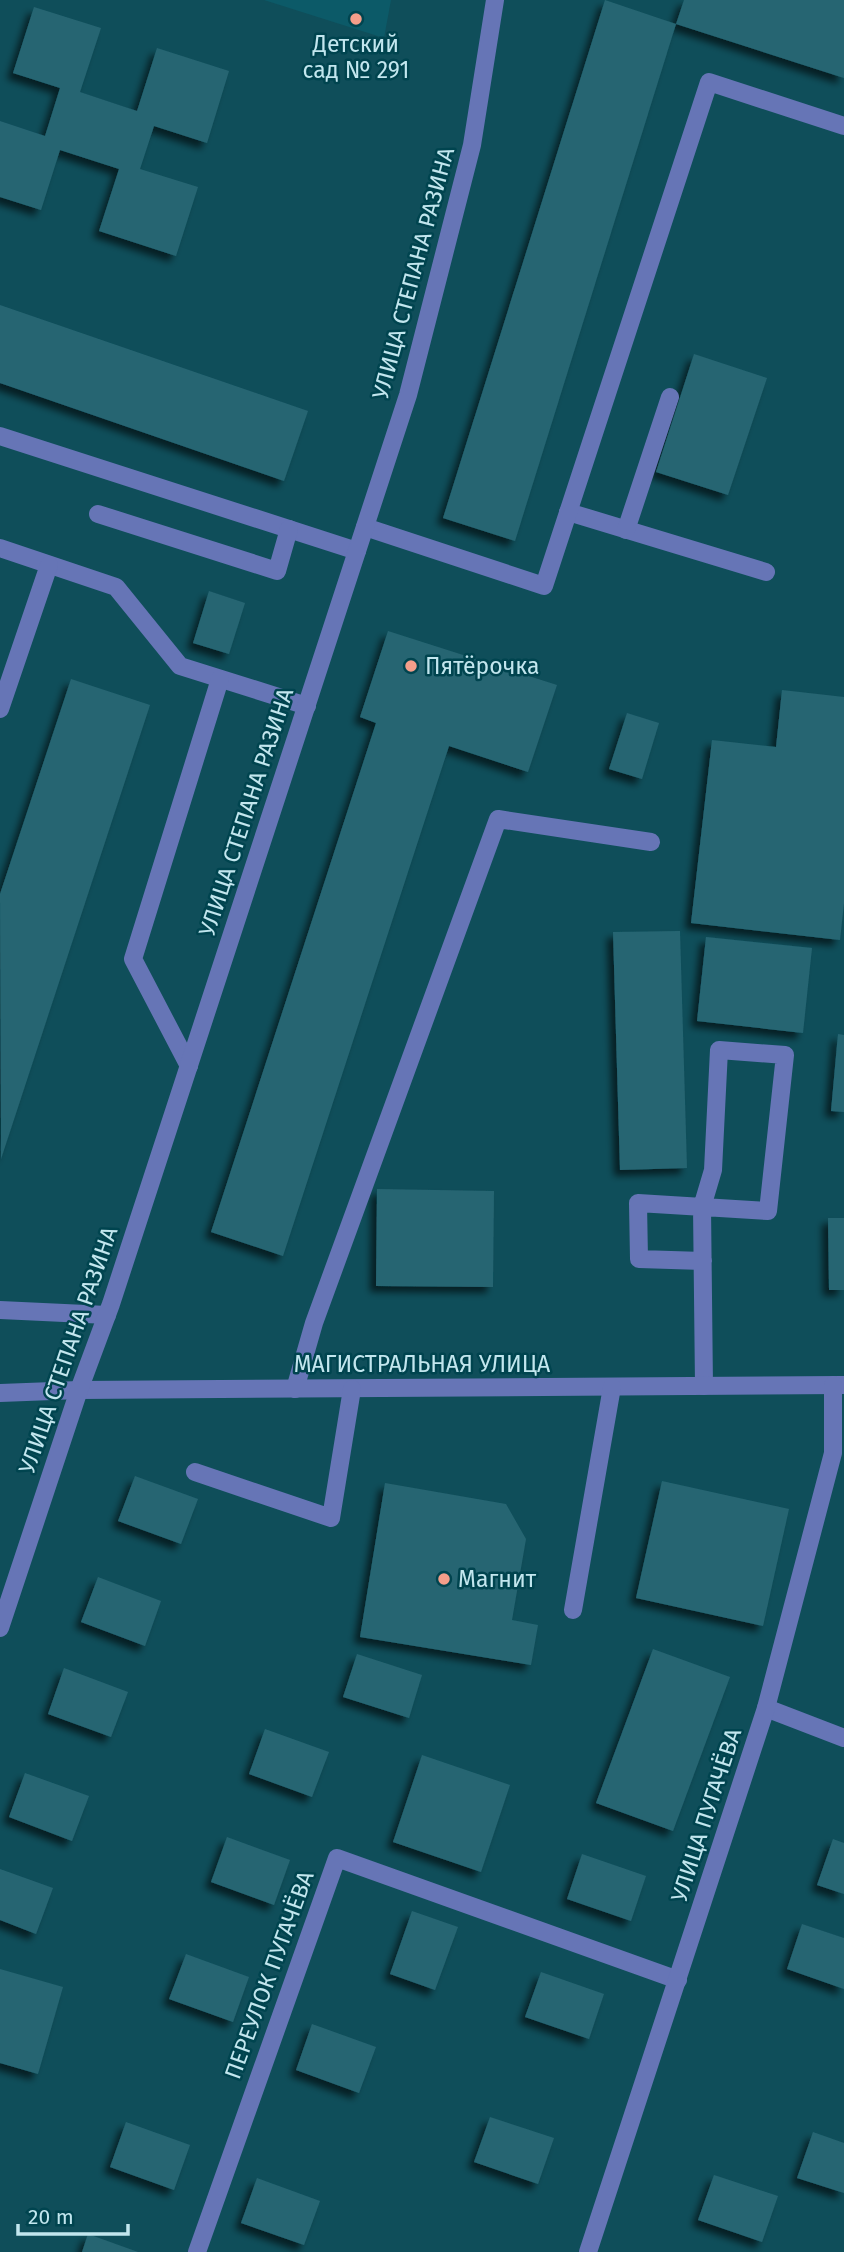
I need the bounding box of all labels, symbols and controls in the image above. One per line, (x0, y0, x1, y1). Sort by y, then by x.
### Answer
marker: Детский сад № 291 (348, 11, 364, 27)
place label: Детский сад № 291 (303, 30, 409, 84)
street label: УЛИЦА СТЕПАНА РАЗИНА (366, 143, 460, 402)
place label: Пятёрочка (425, 652, 539, 680)
marker: Пятёрочка (403, 658, 419, 674)
street label: УЛИЦА СТЕПАНА РАЗИНА (193, 684, 300, 940)
street label: УЛИЦА СТЕПАНА РАЗИНА (13, 1222, 124, 1477)
street label: МАГИСТРАЛЬНАЯ УЛИЦА (294, 1350, 551, 1378)
place label: Магнит (458, 1565, 537, 1593)
marker: Магнит (436, 1571, 452, 1587)
street label: УЛИЦА ПУГАЧЁВА (665, 1724, 747, 1905)
street label: ПЕРЕУЛОК ПУГАЧЁВА (218, 1866, 320, 2083)
scale bar (18, 2192, 128, 2236)
text: 20 m (28, 2204, 74, 2230)

